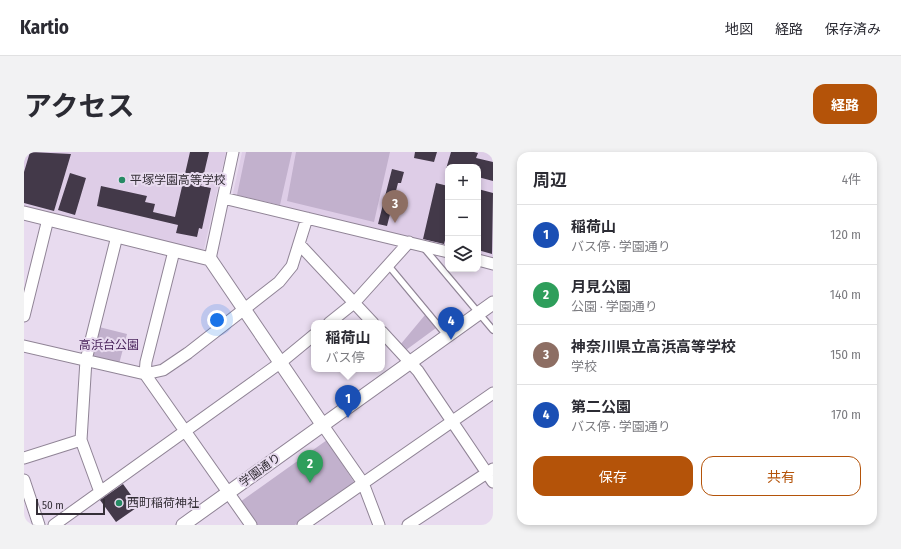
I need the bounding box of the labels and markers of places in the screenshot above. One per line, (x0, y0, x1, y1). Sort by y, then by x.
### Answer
place label: 平塚学園高等学校 (130, 173, 226, 187)
marker: 平塚学園高等学校 (117, 175, 127, 185)
pin: 3 (382, 190, 408, 223)
pin: 4 (438, 307, 464, 340)
pin: 1 (335, 385, 361, 418)
pin: 2 (297, 450, 323, 483)
place label: 西町稲荷神社 (127, 496, 199, 510)
marker: 西町稲荷神社 (114, 498, 124, 508)

